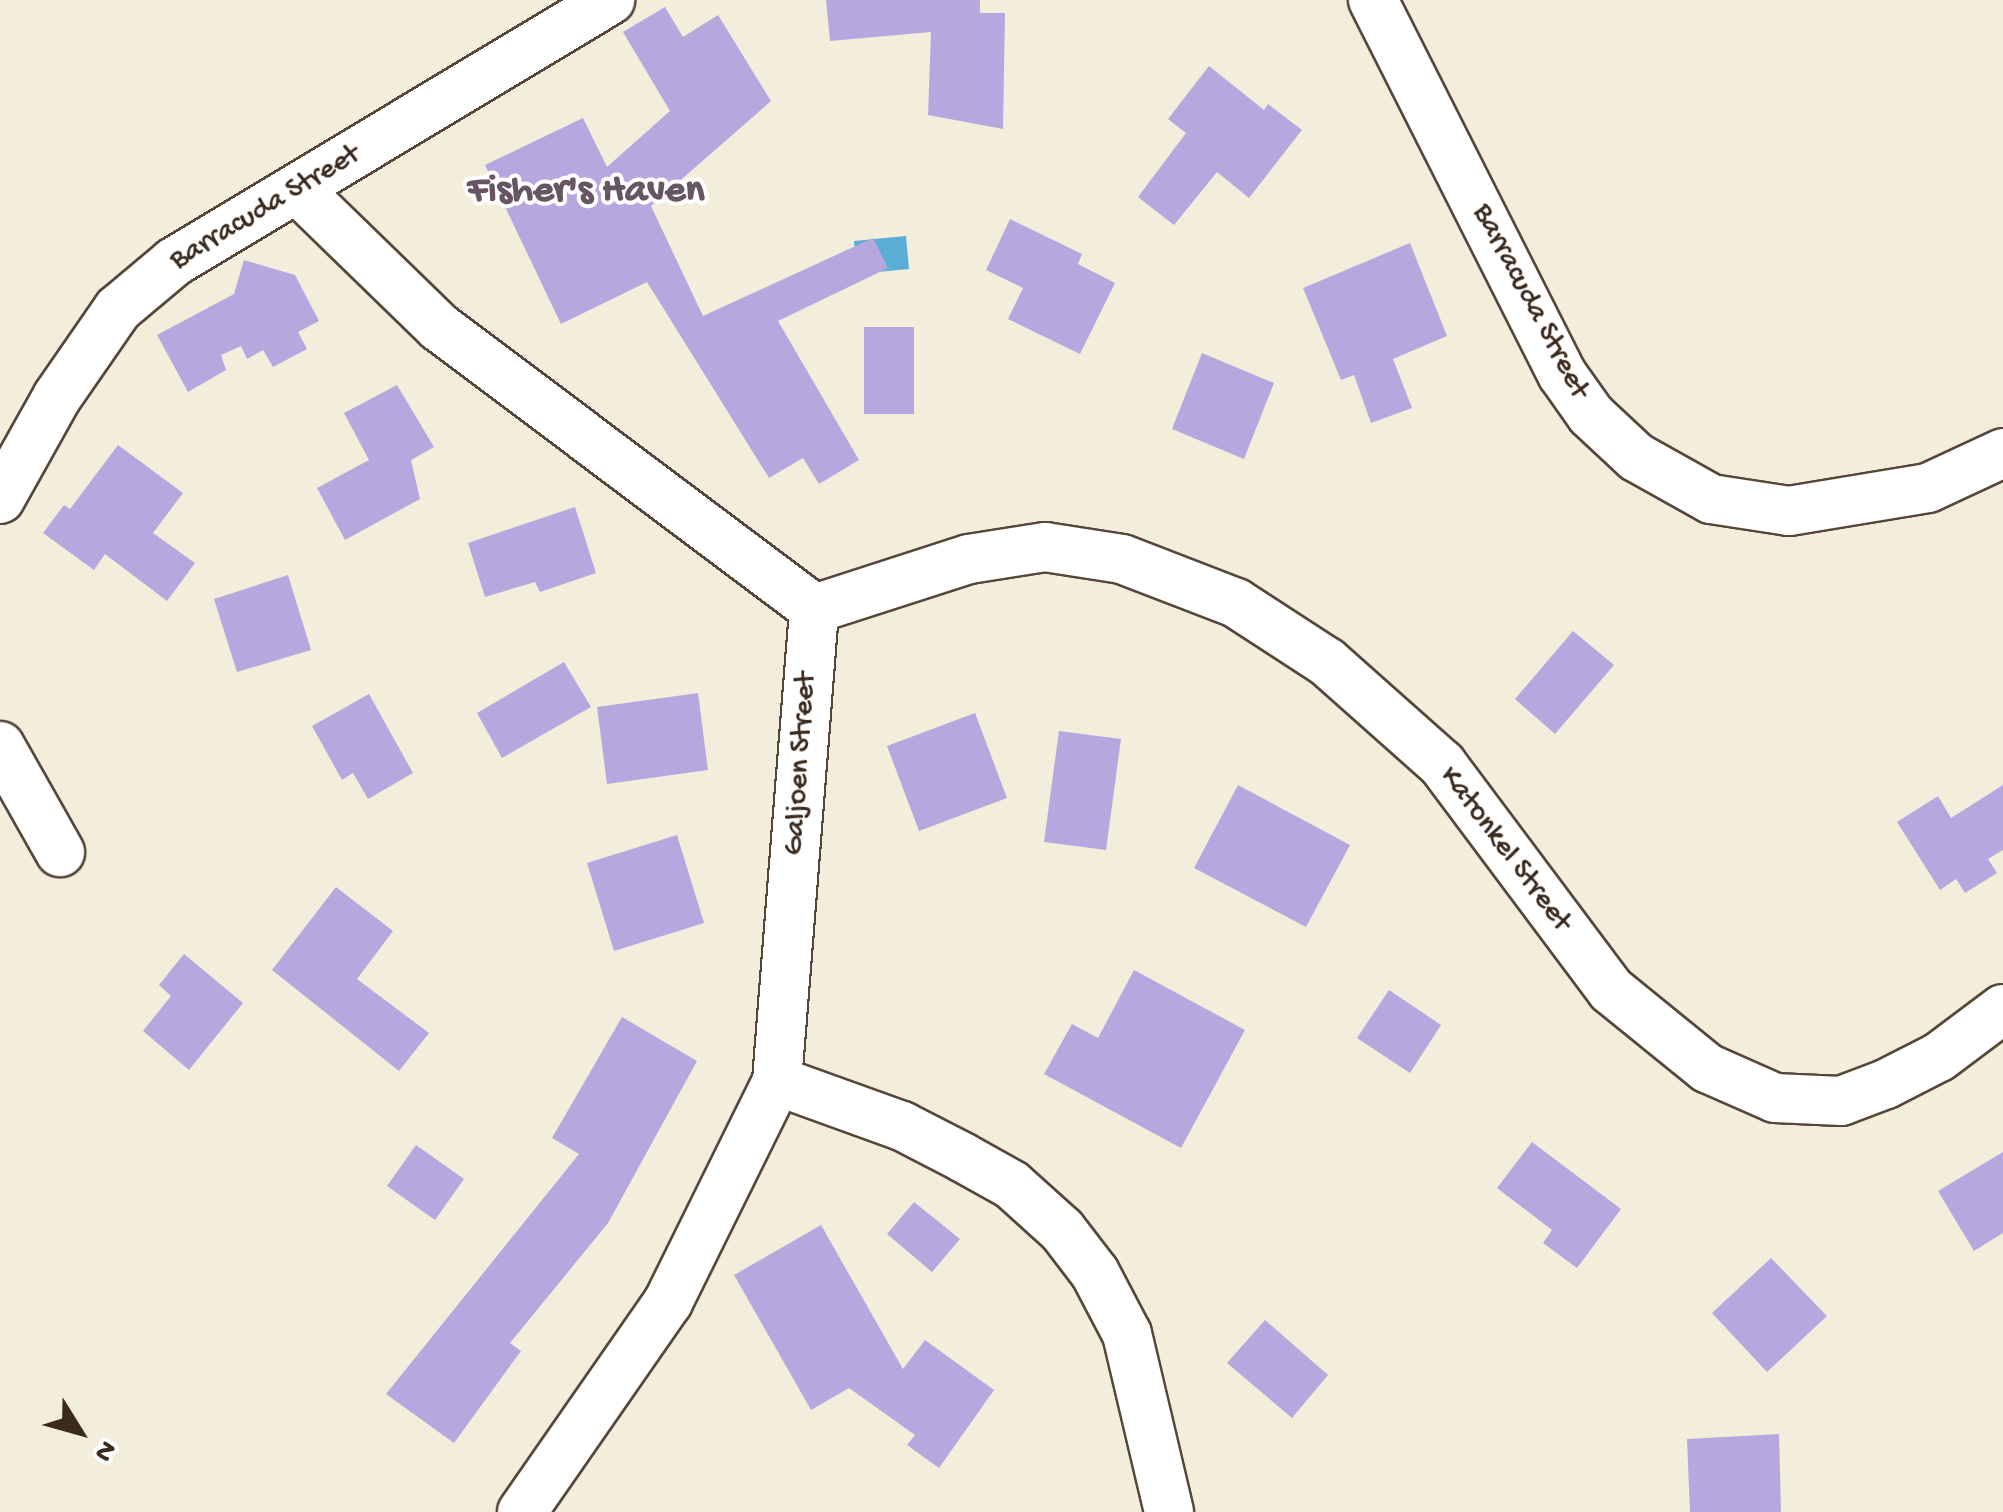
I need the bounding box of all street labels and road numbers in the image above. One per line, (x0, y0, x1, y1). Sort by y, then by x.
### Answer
street label: Barracuda Street (164, 138, 368, 280)
street label: Barracuda Street (1463, 198, 1595, 406)
street label: Galjoen Street (778, 671, 826, 857)
street label: Katonkel Street (1430, 760, 1578, 940)

